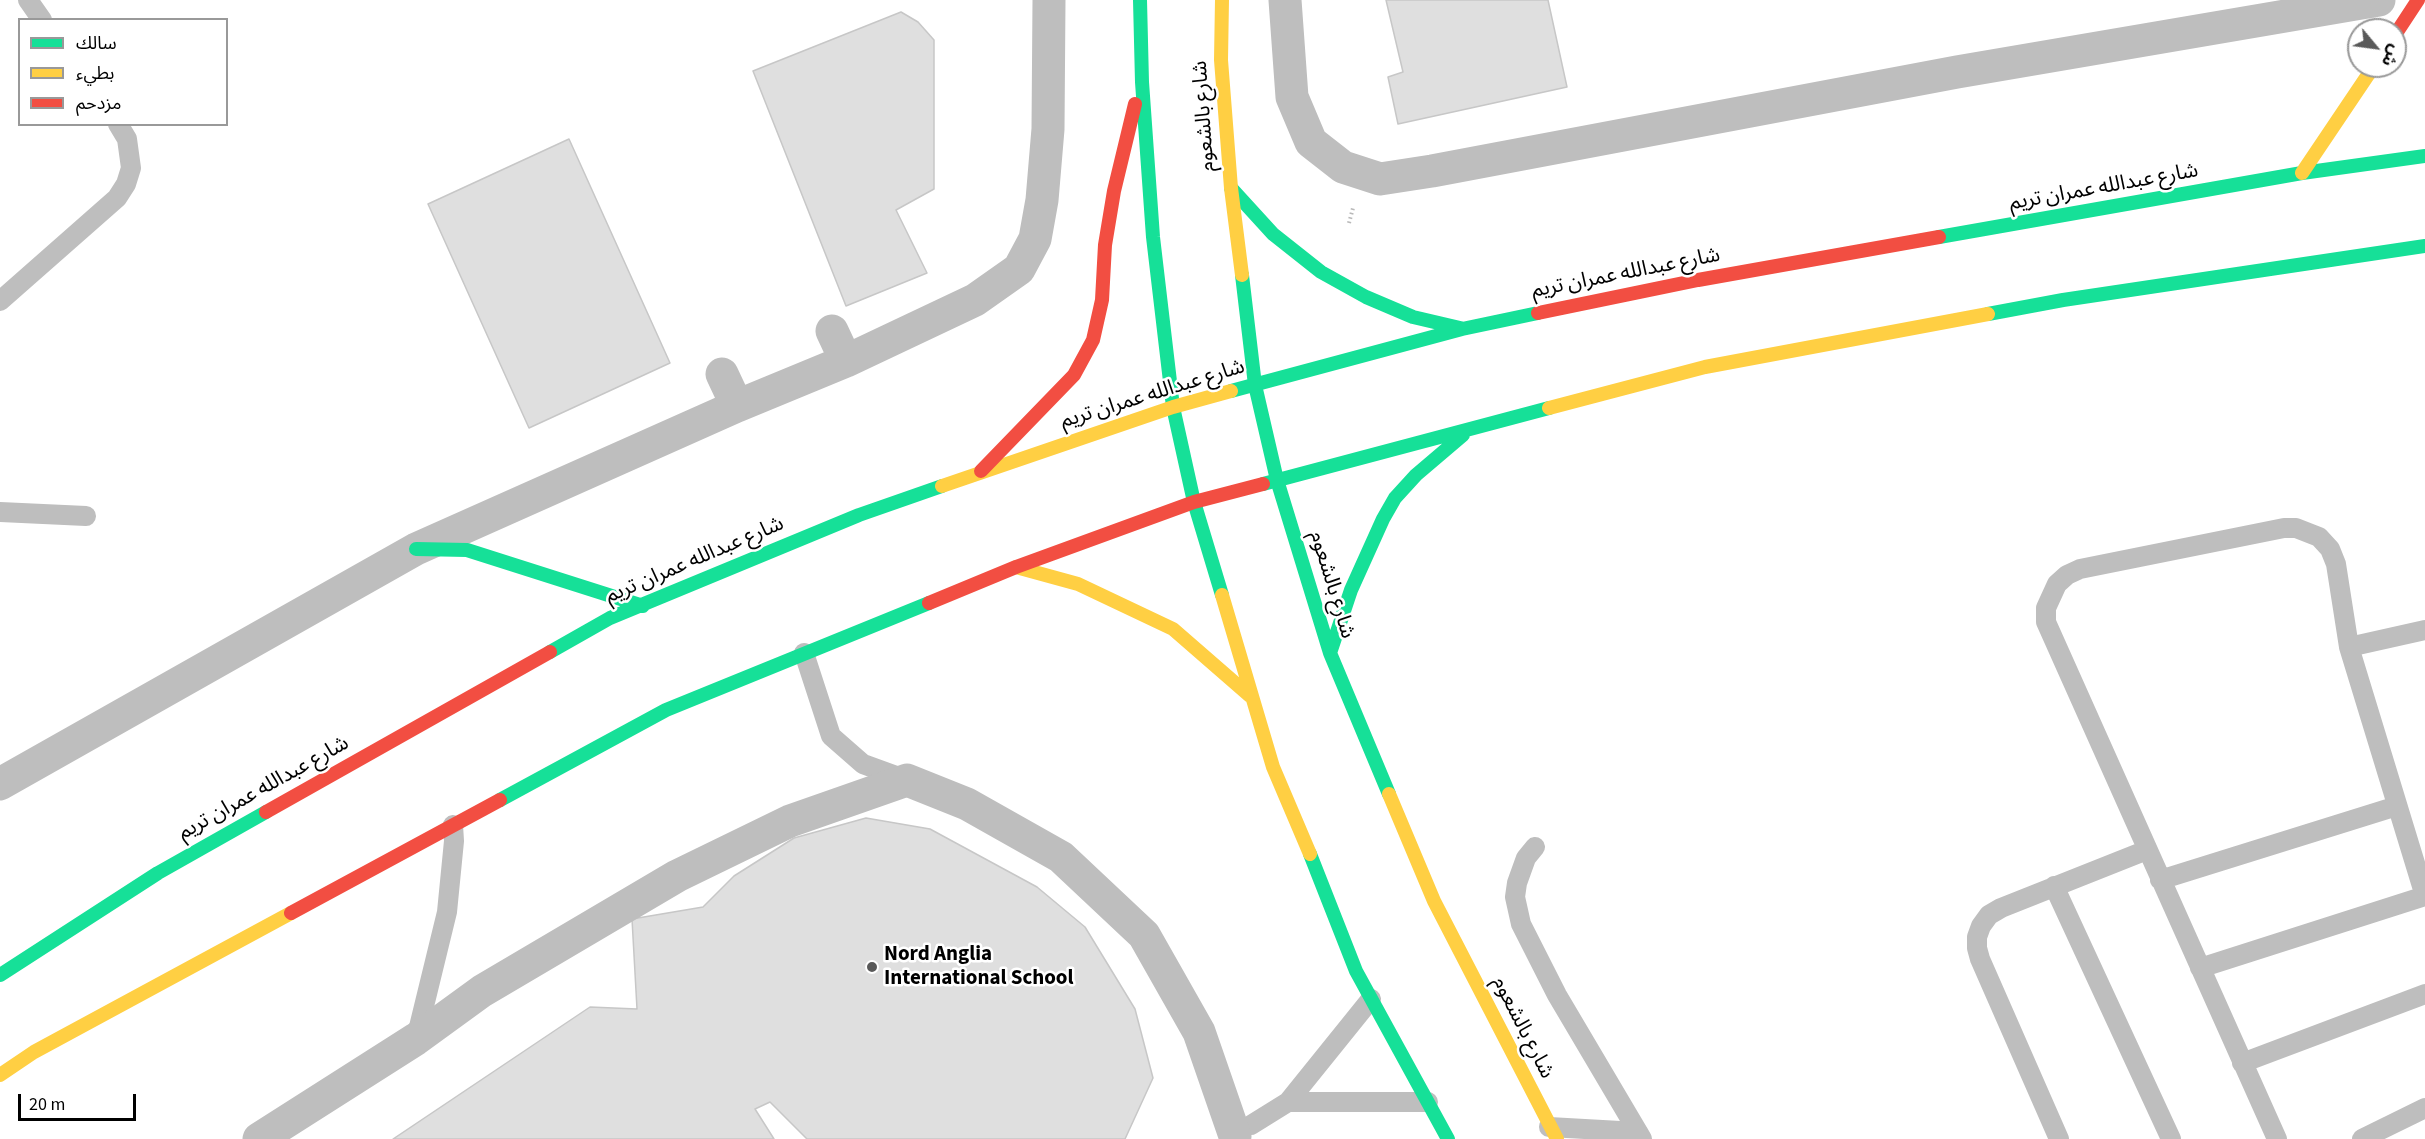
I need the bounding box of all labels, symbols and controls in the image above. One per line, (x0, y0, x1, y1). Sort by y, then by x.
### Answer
legend (18, 18, 228, 126)
north arrow (2347, 18, 2407, 78)
text: سالك (76, 31, 117, 56)
text: ش (2376, 41, 2406, 71)
street label: شارع بالشعوم (1189, 60, 1221, 172)
text: بطيء (76, 61, 114, 86)
text: مزدحم (76, 91, 121, 116)
street label: شارع عبدالله عمران تريم (2008, 159, 2200, 217)
street label: شارع عبدالله عمران تريم (1530, 243, 1722, 305)
street label: شارع عبدالله عمران تريم (1058, 355, 1248, 435)
street label: شارع عبدالله عمران تريم (602, 512, 788, 610)
street label: شارع بالشعوم (1303, 528, 1359, 642)
street label: شارع عبدالله عمران تريم (174, 732, 354, 846)
place label: Nord Anglia International School (884, 942, 1074, 992)
marker: Nord Anglia International School (865, 960, 879, 974)
street label: شارع بالشعوم (1486, 973, 1558, 1083)
scale bar (21, 1082, 140, 1120)
text: 20 m (29, 1092, 65, 1117)

